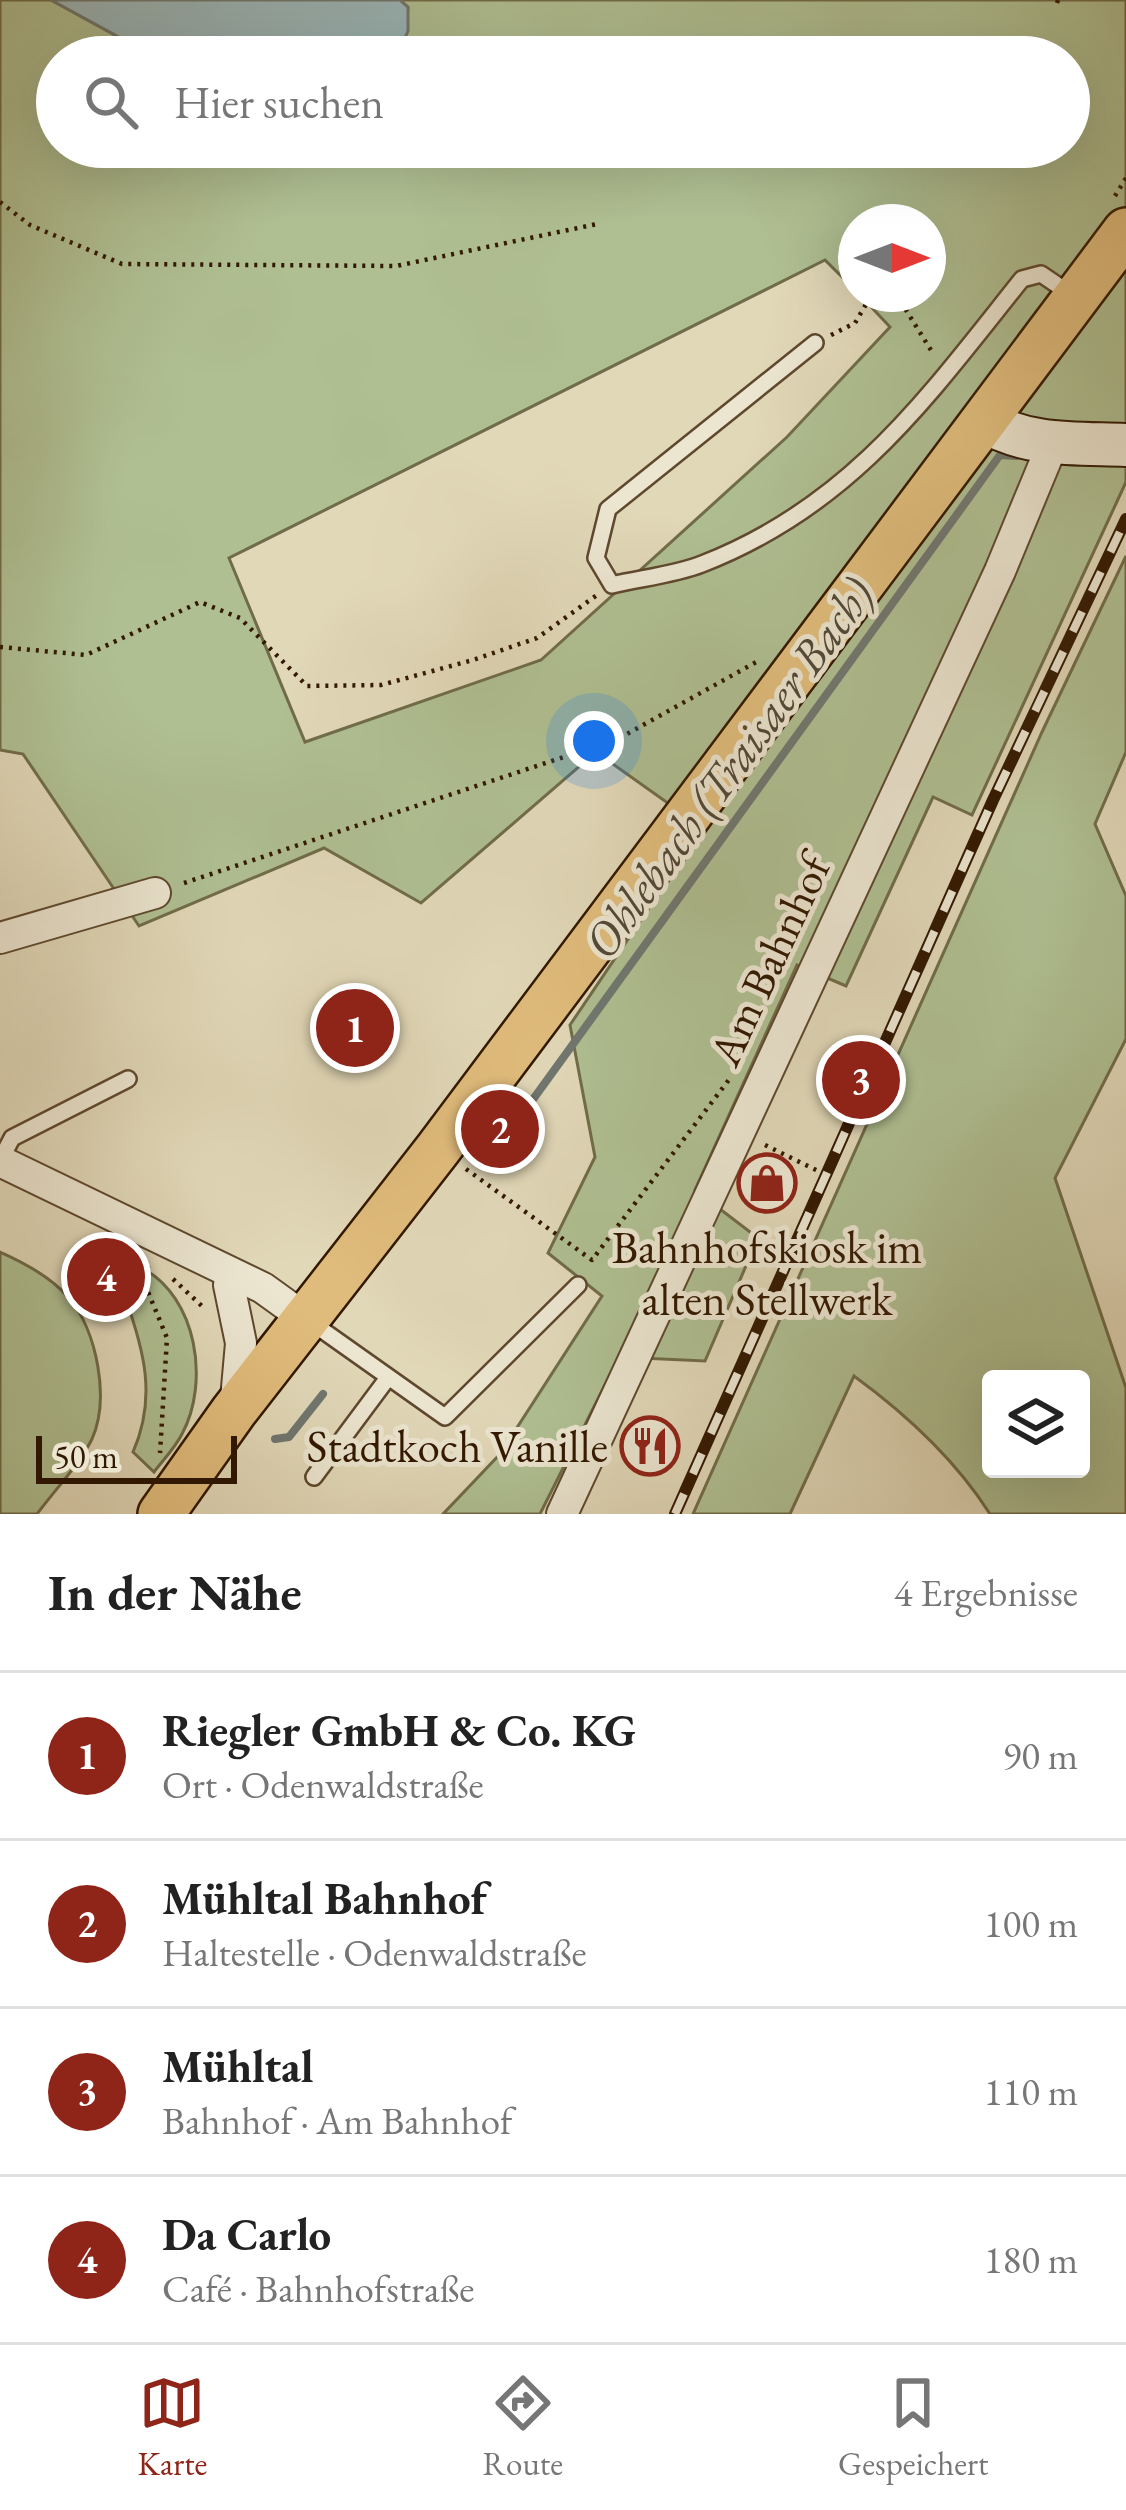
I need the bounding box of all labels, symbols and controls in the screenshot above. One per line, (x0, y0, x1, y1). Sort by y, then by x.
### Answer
search box (36, 36, 1090, 168)
icon: search (78, 69, 144, 135)
text: Hier suchen (174, 73, 384, 131)
north arrow (838, 204, 946, 312)
water label: Ohlebach (Traisaer Bach) (569, 565, 887, 970)
your location (564, 711, 624, 771)
street label: Am Bahnhof (694, 841, 845, 1076)
pin: 1 (316, 983, 394, 1073)
pin: 3 (822, 1035, 900, 1125)
pin: 2 (461, 1084, 539, 1174)
shop icon: Bahnhofskiosk im alten Stellwerk (736, 1152, 798, 1214)
place label: Bahnhofskiosk im alten Stellwerk (612, 1218, 922, 1328)
pin: 4 (67, 1232, 145, 1322)
map controls (982, 1370, 1090, 1478)
button: layers (982, 1370, 1090, 1478)
restaurant icon: Stadtkoch Vanille (619, 1415, 681, 1477)
place label: Stadtkoch Vanille (307, 1417, 608, 1475)
scale bar (36, 1430, 237, 1483)
text: 50 m (54, 1435, 118, 1478)
text: In der Nähe (48, 1559, 302, 1625)
text: 4 Ergebnisse (894, 1567, 1078, 1618)
text: Riegler GmbH & Co. KG (162, 1701, 636, 1759)
text: 1 (77, 1730, 97, 1781)
text: 90 m (1002, 1730, 1078, 1781)
text: Ort · Odenwaldstraße (162, 1759, 484, 1810)
text: Mühltal Bahnhof (162, 1869, 487, 1927)
text: 2 (77, 1898, 97, 1949)
text: 100 m (984, 1898, 1078, 1949)
text: Haltestelle · Odenwaldstraße (162, 1927, 587, 1978)
text: Mühltal (162, 2037, 314, 2095)
text: 3 (77, 2066, 97, 2117)
text: 110 m (984, 2066, 1078, 2117)
text: Bahnhof · Am Bahnhof (162, 2095, 512, 2146)
text: Da Carlo (162, 2205, 331, 2263)
text: 4 (77, 2234, 97, 2285)
text: 180 m (984, 2234, 1078, 2285)
text: Café · Bahnhofstraße (162, 2263, 475, 2314)
tab: Karte (138, 2370, 207, 2485)
tab: Route (483, 2370, 563, 2485)
tab: Gespeichert (838, 2370, 988, 2485)

